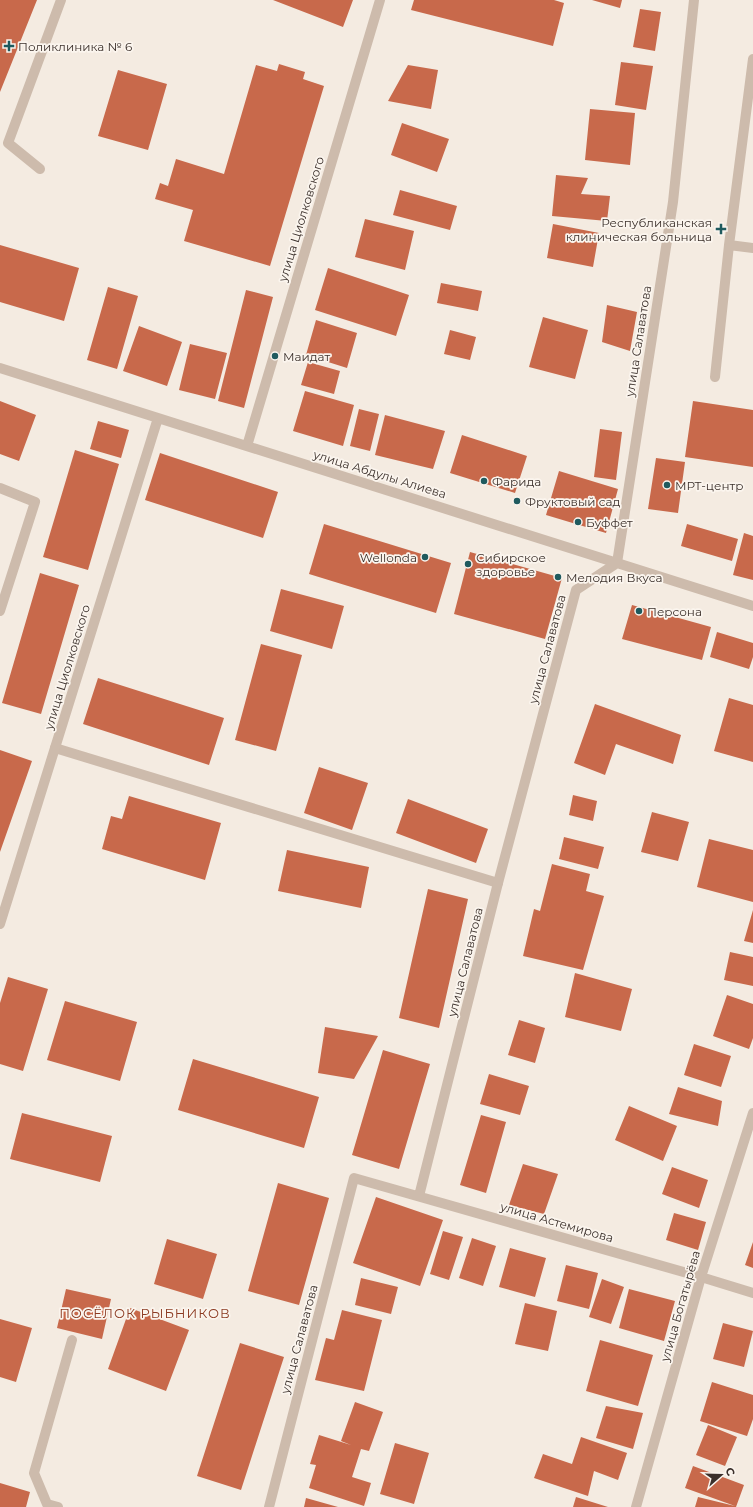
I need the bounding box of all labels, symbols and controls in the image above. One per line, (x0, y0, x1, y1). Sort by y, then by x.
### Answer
place label: Поликлиника № 6 (18, 39, 132, 54)
marker: Поликлиника № 6 (3, 40, 15, 52)
street label: улица Циолковского (275, 154, 327, 284)
place label: Республиканская клиническая больница (566, 215, 712, 244)
marker: Республиканская клиническая больница (715, 223, 727, 235)
street label: улица Салаватова (622, 284, 654, 399)
place label: Маидат (283, 349, 331, 364)
marker: Маидат (270, 351, 280, 361)
street label: улица Абдулы Алиева (311, 446, 448, 501)
place label: Фарида (492, 474, 541, 489)
marker: Фарида (479, 476, 489, 486)
place label: МРТ-центр (675, 478, 744, 493)
marker: МРТ-центр (662, 480, 672, 490)
place label: Фруктовый сад (525, 494, 620, 509)
marker: Фруктовый сад (512, 496, 522, 506)
place label: Буффет (586, 515, 633, 530)
marker: Буффет (573, 517, 583, 527)
place label: Wellonda (360, 550, 417, 565)
place label: Сибирское здоровье (476, 550, 546, 579)
marker: Wellonda (420, 552, 430, 562)
marker: Сибирское здоровье (463, 559, 473, 569)
place label: Мелодия Вкуса (566, 570, 663, 585)
marker: Мелодия Вкуса (553, 572, 563, 582)
street label: улица Салаватова (525, 593, 569, 706)
street label: улица Циолковского (41, 602, 93, 732)
place label: Персона (647, 604, 702, 619)
marker: Персона (634, 606, 644, 616)
street label: улица Салаватова (444, 906, 486, 1019)
street label: улица Астемирова (498, 1198, 615, 1245)
street label: улица Богатырёва (657, 1249, 703, 1364)
street label: улица Салаватова (277, 1283, 321, 1396)
district label: ПОСЁЛОК РЫБНИКОВ (59, 1305, 231, 1321)
north arrow (701, 1455, 741, 1495)
text: С (722, 1465, 738, 1478)

